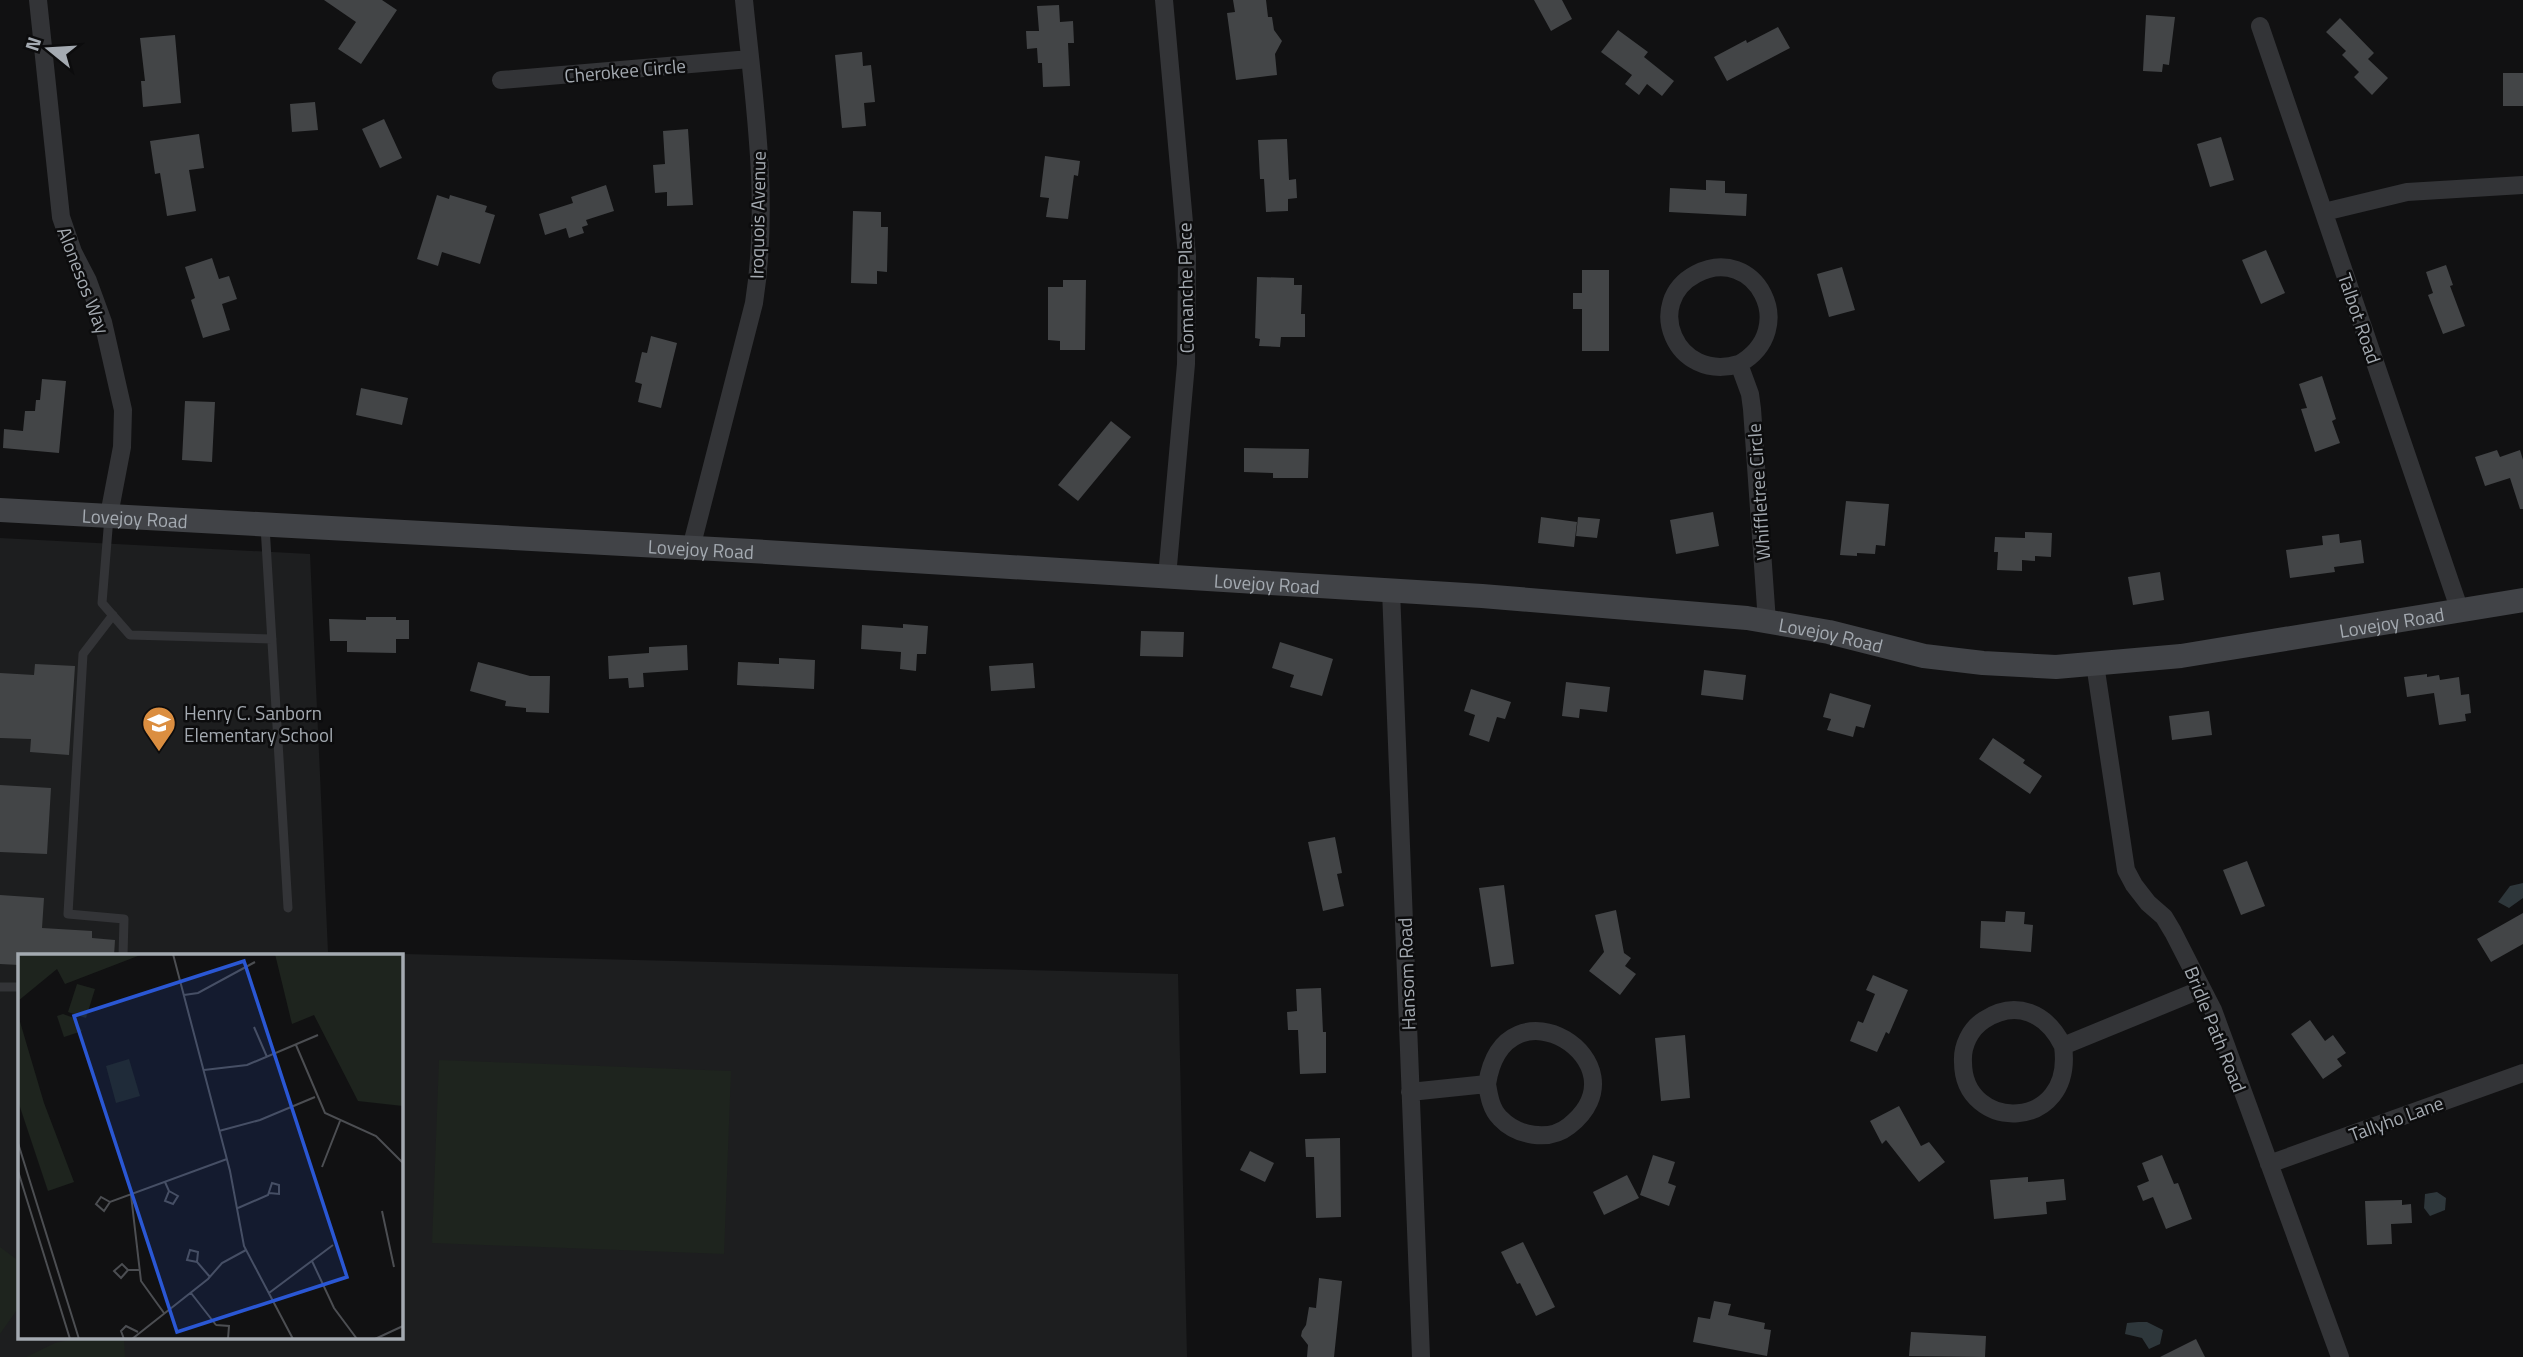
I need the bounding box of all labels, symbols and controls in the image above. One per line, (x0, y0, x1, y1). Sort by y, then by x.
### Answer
north arrow (14, 14, 84, 84)
text: N (17, 33, 48, 54)
street label: Cherokee Circle (563, 50, 687, 90)
street label: Iroquois Avenue (741, 151, 773, 279)
street label: Alonesos Way (50, 222, 118, 338)
street label: Comanche Place (1169, 222, 1201, 354)
street label: Talbot Road (2331, 269, 2389, 367)
street label: Whiffletree Circle (1739, 423, 1777, 561)
street label: Lovejoy Road (81, 500, 189, 535)
street label: Lovejoy Road (647, 531, 755, 566)
street label: Lovejoy Road (1213, 565, 1321, 600)
street label: Lovejoy Road (2337, 599, 2446, 644)
street label: Lovejoy Road (1777, 609, 1886, 660)
place label: Henry C. Sanborn Elementary School (184, 698, 333, 749)
school or university icon: Henry C. Sanborn Elementary School (140, 704, 178, 753)
street label: Hansom Road (1390, 917, 1422, 1031)
inset map (18, 954, 402, 1340)
street label: Bridle Path Road (2178, 962, 2254, 1096)
street label: Tallyho Lane (2345, 1088, 2447, 1148)

